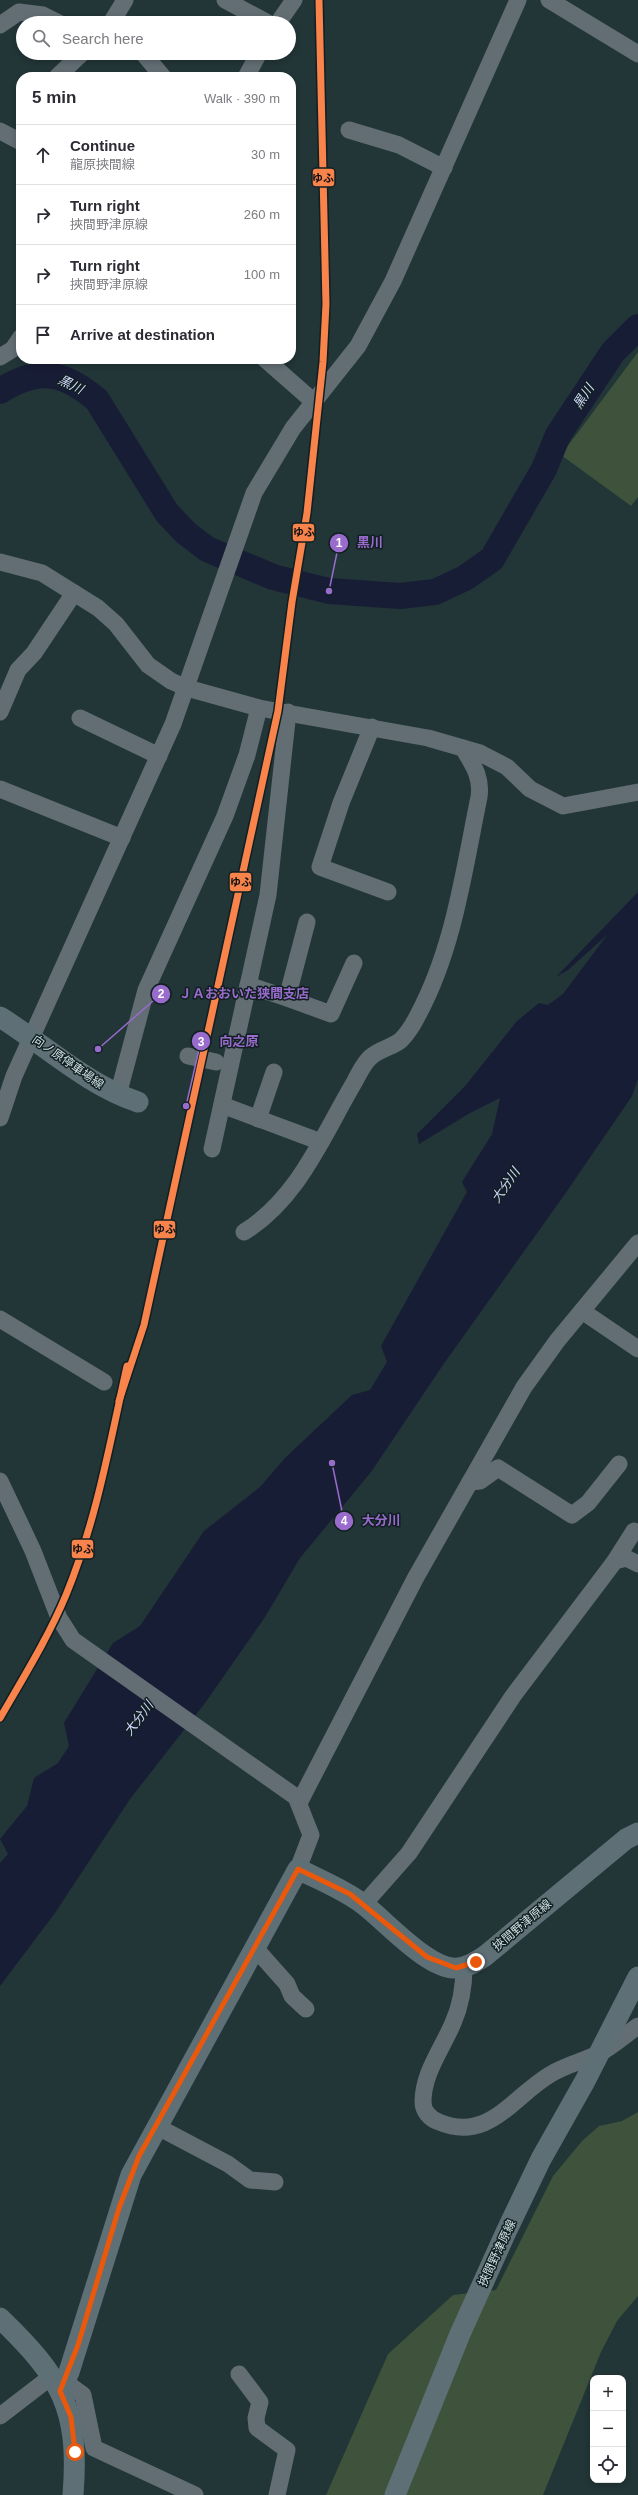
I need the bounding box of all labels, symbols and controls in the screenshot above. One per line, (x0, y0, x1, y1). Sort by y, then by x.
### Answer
search box (16, 16, 296, 60)
icon: search (30, 27, 52, 49)
text: Search here (62, 30, 144, 47)
text: 5 min (32, 88, 76, 107)
text: Walk · 390 m (204, 91, 280, 106)
text: Continue (70, 137, 135, 154)
icon: ahead (32, 144, 54, 166)
text: 30 m (251, 147, 280, 162)
text: 龍原挾間線 (70, 157, 135, 172)
line badge: ゆふ (312, 168, 335, 187)
text: ゆふ (312, 172, 334, 184)
text: Turn right (70, 197, 140, 214)
icon: right (32, 204, 54, 226)
text: 260 m (244, 207, 280, 222)
text: 挾間野津原線 (70, 217, 148, 232)
text: Turn right (70, 257, 140, 274)
icon: right (32, 264, 54, 286)
text: 100 m (244, 267, 280, 282)
text: 挾間野津原線 (70, 277, 148, 292)
icon: arrive (32, 324, 54, 346)
text: Arrive at destination (70, 326, 215, 343)
water label: 黒川 (56, 372, 88, 398)
water label: 黒川 (570, 380, 598, 411)
line badge: ゆふ (292, 523, 315, 542)
text: ゆふ (293, 526, 315, 538)
callout: 黒川 (329, 530, 391, 555)
text: 黒川 (357, 535, 383, 550)
text: 1 (336, 536, 343, 550)
line badge: ゆふ (229, 872, 252, 892)
text: ゆふ (230, 876, 252, 888)
callout: ＪＡおおいた狭間支店 (151, 981, 317, 1006)
text: ＪＡおおいた狭間支店 (179, 986, 309, 1001)
text: 2 (158, 987, 165, 1001)
callout: 向之原 (191, 1029, 266, 1054)
street label: 向ノ原停車場線 (30, 1032, 106, 1092)
text: 向之原 (219, 1034, 259, 1049)
text: 3 (198, 1035, 205, 1049)
water label: 大分川 (488, 1163, 524, 1206)
line badge: ゆふ (153, 1220, 176, 1239)
text: ゆふ (154, 1223, 176, 1235)
callout: 大分川 (334, 1508, 409, 1533)
text: 大分川 (361, 1513, 401, 1528)
text: 4 (341, 1514, 348, 1528)
line badge: ゆふ (71, 1539, 94, 1559)
text: ゆふ (72, 1543, 94, 1555)
water label: 大分川 (121, 1697, 157, 1738)
street label: 挾間野津原線 (490, 1896, 554, 1954)
route end (467, 1953, 485, 1971)
street label: 挾間野津原線 (475, 2217, 519, 2289)
map controls (590, 2375, 626, 2483)
button: + (590, 2375, 626, 2411)
button: − (590, 2411, 626, 2447)
route start (66, 2443, 84, 2461)
button: locate (590, 2447, 626, 2483)

